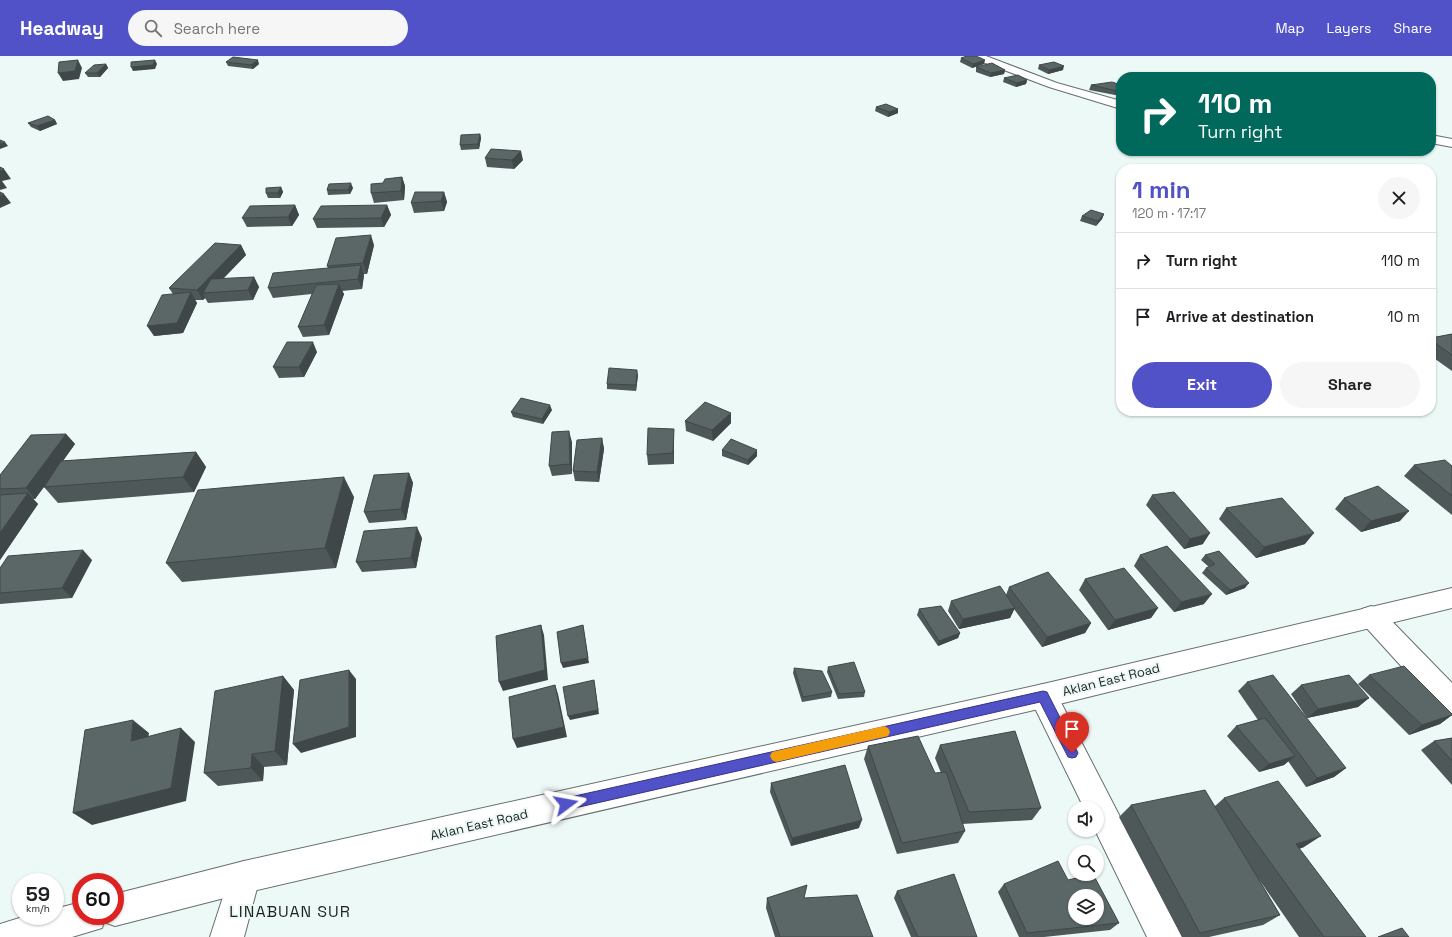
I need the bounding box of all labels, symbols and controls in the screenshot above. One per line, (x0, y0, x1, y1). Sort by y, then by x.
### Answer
search box (128, 10, 408, 46)
text: Headway (20, 16, 104, 41)
icon: search (142, 17, 164, 39)
text: Search here (174, 19, 260, 38)
text: Map (1275, 19, 1305, 37)
text: Layers (1327, 19, 1371, 37)
text: Share (1393, 19, 1432, 37)
text: 110 m (1198, 85, 1272, 121)
icon: right (1132, 88, 1184, 140)
text: Turn right (1198, 120, 1282, 143)
text: 1 min (1132, 174, 1191, 205)
button: close (1378, 177, 1420, 219)
text: 120 m · 17:17 (1132, 205, 1206, 222)
icon: right (1132, 250, 1154, 272)
text: Turn right (1166, 251, 1237, 270)
text: 110 m (1381, 251, 1420, 270)
icon: arrive (1132, 306, 1154, 328)
text: Arrive at destination (1166, 307, 1314, 326)
text: 10 m (1387, 307, 1420, 326)
button: Exit (1132, 362, 1272, 408)
button: Share (1280, 362, 1420, 408)
street label: Aklan East Road (1061, 659, 1162, 700)
pin (1055, 712, 1089, 753)
icon: arrive (1061, 718, 1083, 740)
position arrow (545, 783, 587, 825)
map controls (1068, 801, 1104, 925)
button: sound (1068, 801, 1104, 837)
street label: Aklan East Road (429, 805, 530, 844)
button: search (1068, 845, 1104, 881)
speed limit sign: 60 (72, 873, 124, 925)
text: 59 (26, 881, 50, 907)
button: layers (1068, 889, 1104, 925)
district label: LINABUAN SUR (229, 901, 351, 922)
text: km/h (26, 902, 50, 915)

